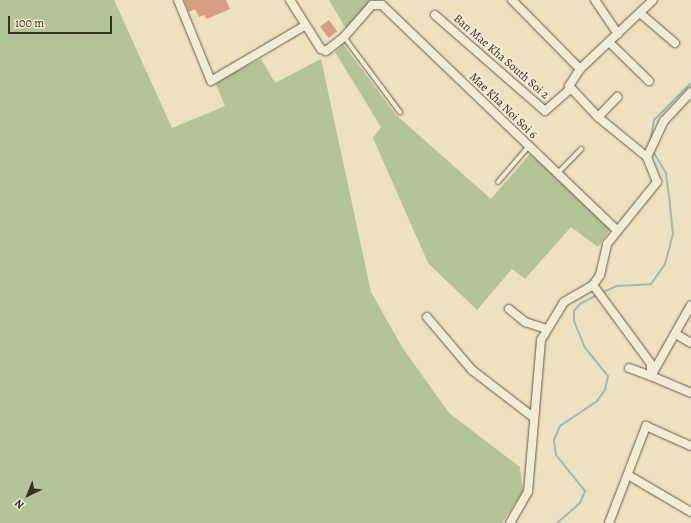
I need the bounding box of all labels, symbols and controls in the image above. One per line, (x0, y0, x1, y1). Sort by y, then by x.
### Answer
scale bar (10, 8, 114, 34)
street label: Ban Mae Kha South Soi 2 (450, 12, 552, 102)
text: 100 m (15, 15, 44, 31)
street label: Mae Kha Noi Soi 6 (466, 70, 540, 142)
north arrow (8, 475, 48, 515)
text: N (11, 496, 28, 512)

